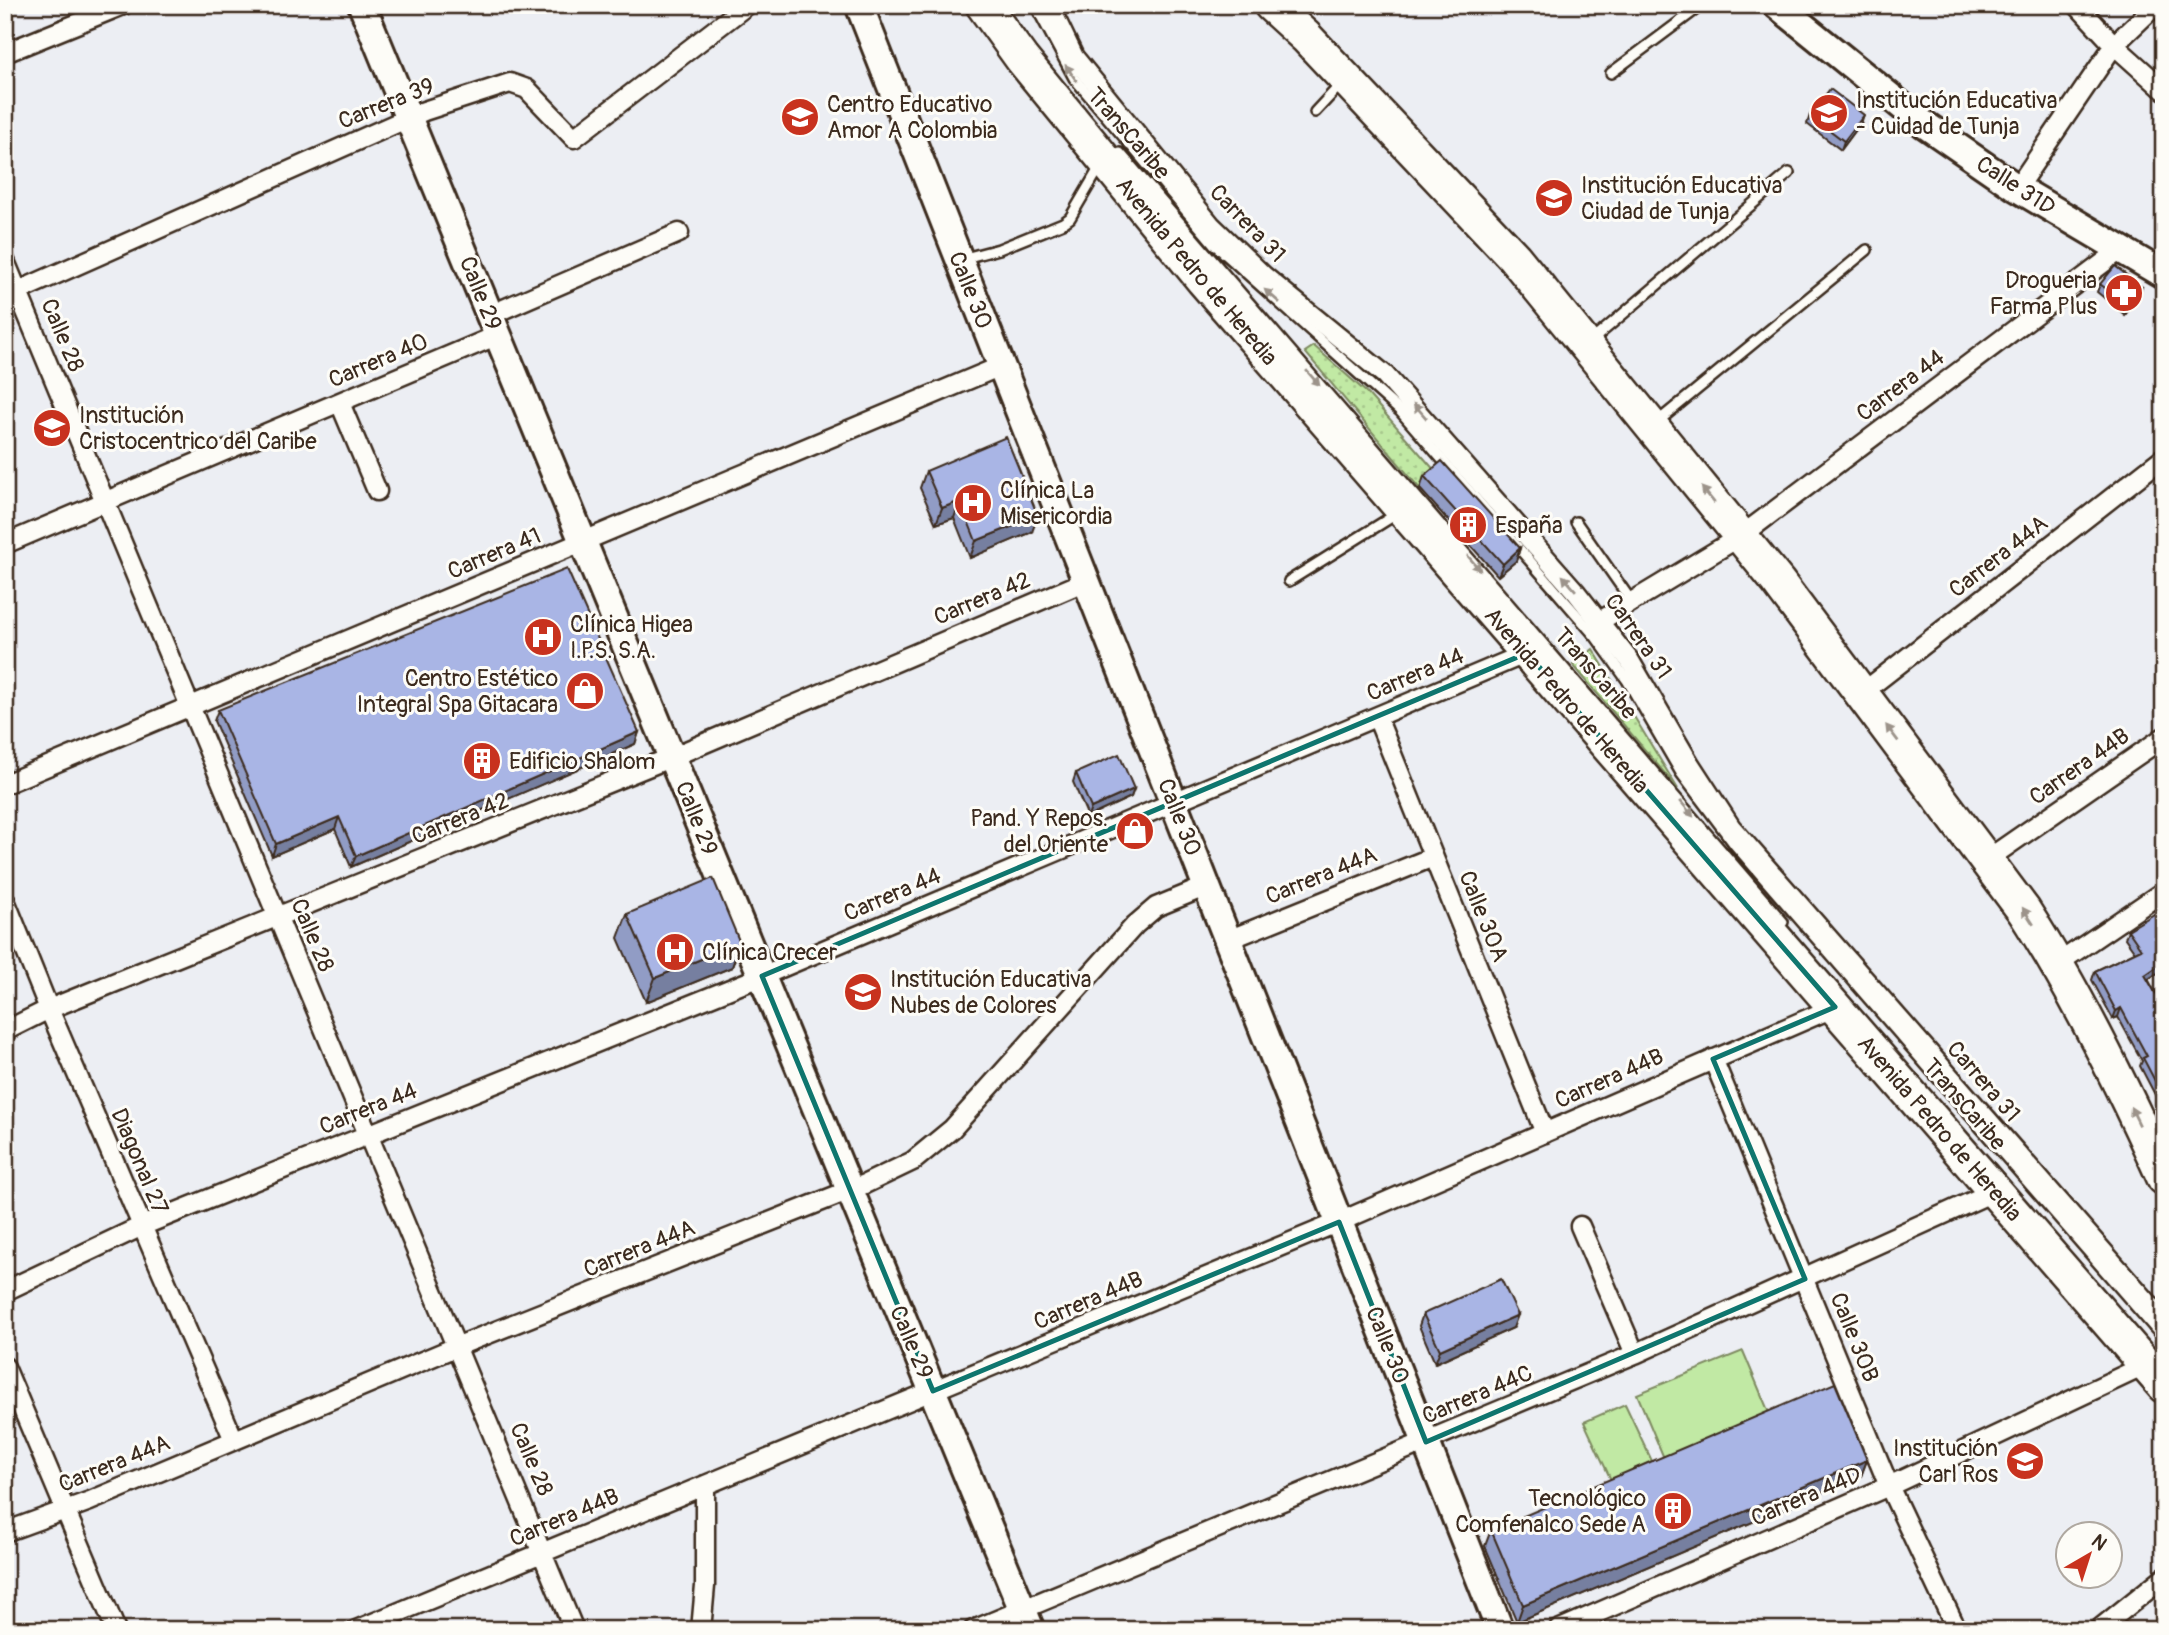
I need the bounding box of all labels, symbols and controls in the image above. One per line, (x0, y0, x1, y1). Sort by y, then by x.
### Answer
one-way arrow (1064, 64, 1078, 82)
street label: Carrera 39 (334, 71, 438, 136)
street label: TransCaribe (1081, 81, 1177, 186)
place label: Institución Educativa - Cuidad de Tunja (1856, 86, 2057, 141)
place label: Centro Educativo Amor A Colombia (827, 90, 998, 145)
school or university icon: Institución Educativa - Cuidad de Tunja (1808, 92, 1850, 134)
school or university icon: Centro Educativo Amor A Colombia (779, 96, 821, 138)
street label: Calle 31D (1971, 149, 2061, 222)
street label: Avenida Pedro de Heredia (1109, 171, 1284, 371)
place label: Institución Educativa Ciudad de Tunja (1581, 171, 1782, 226)
school or university icon: Institución Educativa Ciudad de Tunja (1533, 177, 1575, 219)
street label: Carrera 31 (1203, 178, 1292, 269)
street label: Calle 30 (942, 247, 999, 333)
street label: Calle 29 (453, 252, 508, 334)
place label: Drogueria Farma Plus (1989, 266, 2097, 321)
pharmacy icon: Drogueria Farma Plus (2103, 272, 2145, 314)
one-way arrow (1263, 288, 1281, 304)
street label: Calle 28 (34, 294, 91, 376)
street label: Carrera 40 (324, 327, 432, 394)
street label: Carrera 44 (1851, 343, 1950, 428)
one-way arrow (1305, 369, 1321, 387)
place label: Institución Cristocentrico del Caribe (79, 401, 317, 456)
one-way arrow (1412, 403, 1428, 420)
school or university icon: Institución Cristocentrico del Caribe (31, 407, 73, 449)
place label: Clínica La Misericordia (1000, 476, 1112, 531)
hospital icon: Clínica La Misericordia (952, 482, 994, 524)
one-way arrow (1700, 487, 1715, 505)
building icon: España (1447, 504, 1489, 546)
street label: Carrera 44A (1943, 509, 2054, 604)
place label: España (1495, 511, 1563, 540)
street label: Carrera 41 (443, 521, 545, 586)
one-way arrow (1466, 555, 1481, 572)
street label: Carrera 42 (929, 565, 1035, 632)
one-way arrow (1561, 575, 1577, 592)
street label: Carrera 31 (1599, 588, 1679, 685)
street label: Avenida Pedro de Heredia (1478, 601, 1655, 799)
place label: Clínica Higea I.P.S. S.A. (570, 610, 693, 665)
hospital icon: Clínica Higea I.P.S. S.A. (522, 616, 564, 658)
street label: TransCaribe (1548, 621, 1644, 726)
street label: Carrera 44 (1362, 641, 1468, 708)
place label: Centro Estético Integral Spa Gitacara (357, 664, 558, 719)
shop icon: Centro Estético Integral Spa Gitacara (564, 670, 606, 712)
street label: Carrera 44B (2024, 721, 2135, 811)
one-way arrow (1886, 724, 1900, 742)
building icon: Edificio Shalom (461, 740, 503, 782)
place label: Edificio Shalom (509, 747, 655, 776)
street label: Calle 30 (1151, 774, 1208, 860)
street label: Calle 29 (669, 777, 724, 859)
street label: Carrera 42 (407, 786, 513, 851)
one-way arrow (1679, 801, 1694, 818)
place label: Pand. Y Repos. del Oriente (970, 804, 1109, 859)
shop icon: Pand. Y Repos. del Oriente (1114, 810, 1156, 852)
street label: Carrera 44A (1261, 840, 1381, 911)
street label: Carrera 44 (839, 861, 945, 928)
street label: Calle 30A (1452, 866, 1515, 966)
street label: Calle 28 (284, 894, 341, 976)
one-way arrow (2021, 906, 2034, 925)
hospital icon: Clínica Crecer (654, 931, 696, 973)
place label: Clínica Crecer (702, 938, 837, 967)
place label: Institución Educativa Nubes de Colores (890, 965, 1091, 1020)
school or university icon: Institución Educativa Nubes de Colores (842, 971, 884, 1013)
street label: Avenida Pedro de Heredia (1851, 1029, 2028, 1227)
street label: Carrera 31 (1941, 1035, 2027, 1128)
street label: Carrera 44B (1550, 1042, 1668, 1115)
street label: TransCaribe (1917, 1052, 2013, 1157)
street label: Carrera 44 (315, 1076, 421, 1141)
street label: Diagonal 27 (104, 1104, 175, 1218)
one-way arrow (2130, 1106, 2141, 1126)
street label: Carrera 44A (579, 1213, 699, 1284)
street label: Carrera 44B (1029, 1264, 1147, 1336)
street label: Calle 30B (1824, 1288, 1886, 1386)
street label: Calle 29 (883, 1301, 940, 1383)
street label: Calle 30 (1359, 1302, 1416, 1388)
street label: Carrera 44C (1418, 1358, 1537, 1431)
street label: Calle 28 (503, 1418, 560, 1500)
street label: Carrera 44A (54, 1428, 174, 1499)
place label: Institución Carl Ros (1893, 1434, 1998, 1489)
school or university icon: Institución Carl Ros (2004, 1440, 2046, 1482)
street label: Carrera 44D (1747, 1460, 1866, 1533)
street label: Carrera 44B (505, 1481, 623, 1553)
place label: Tecnológico Comfenalco Sede A (1455, 1484, 1646, 1539)
building icon: Tecnológico Comfenalco Sede A (1652, 1490, 1694, 1532)
north arrow (2054, 1520, 2124, 1590)
text: N (2087, 1529, 2112, 1556)

